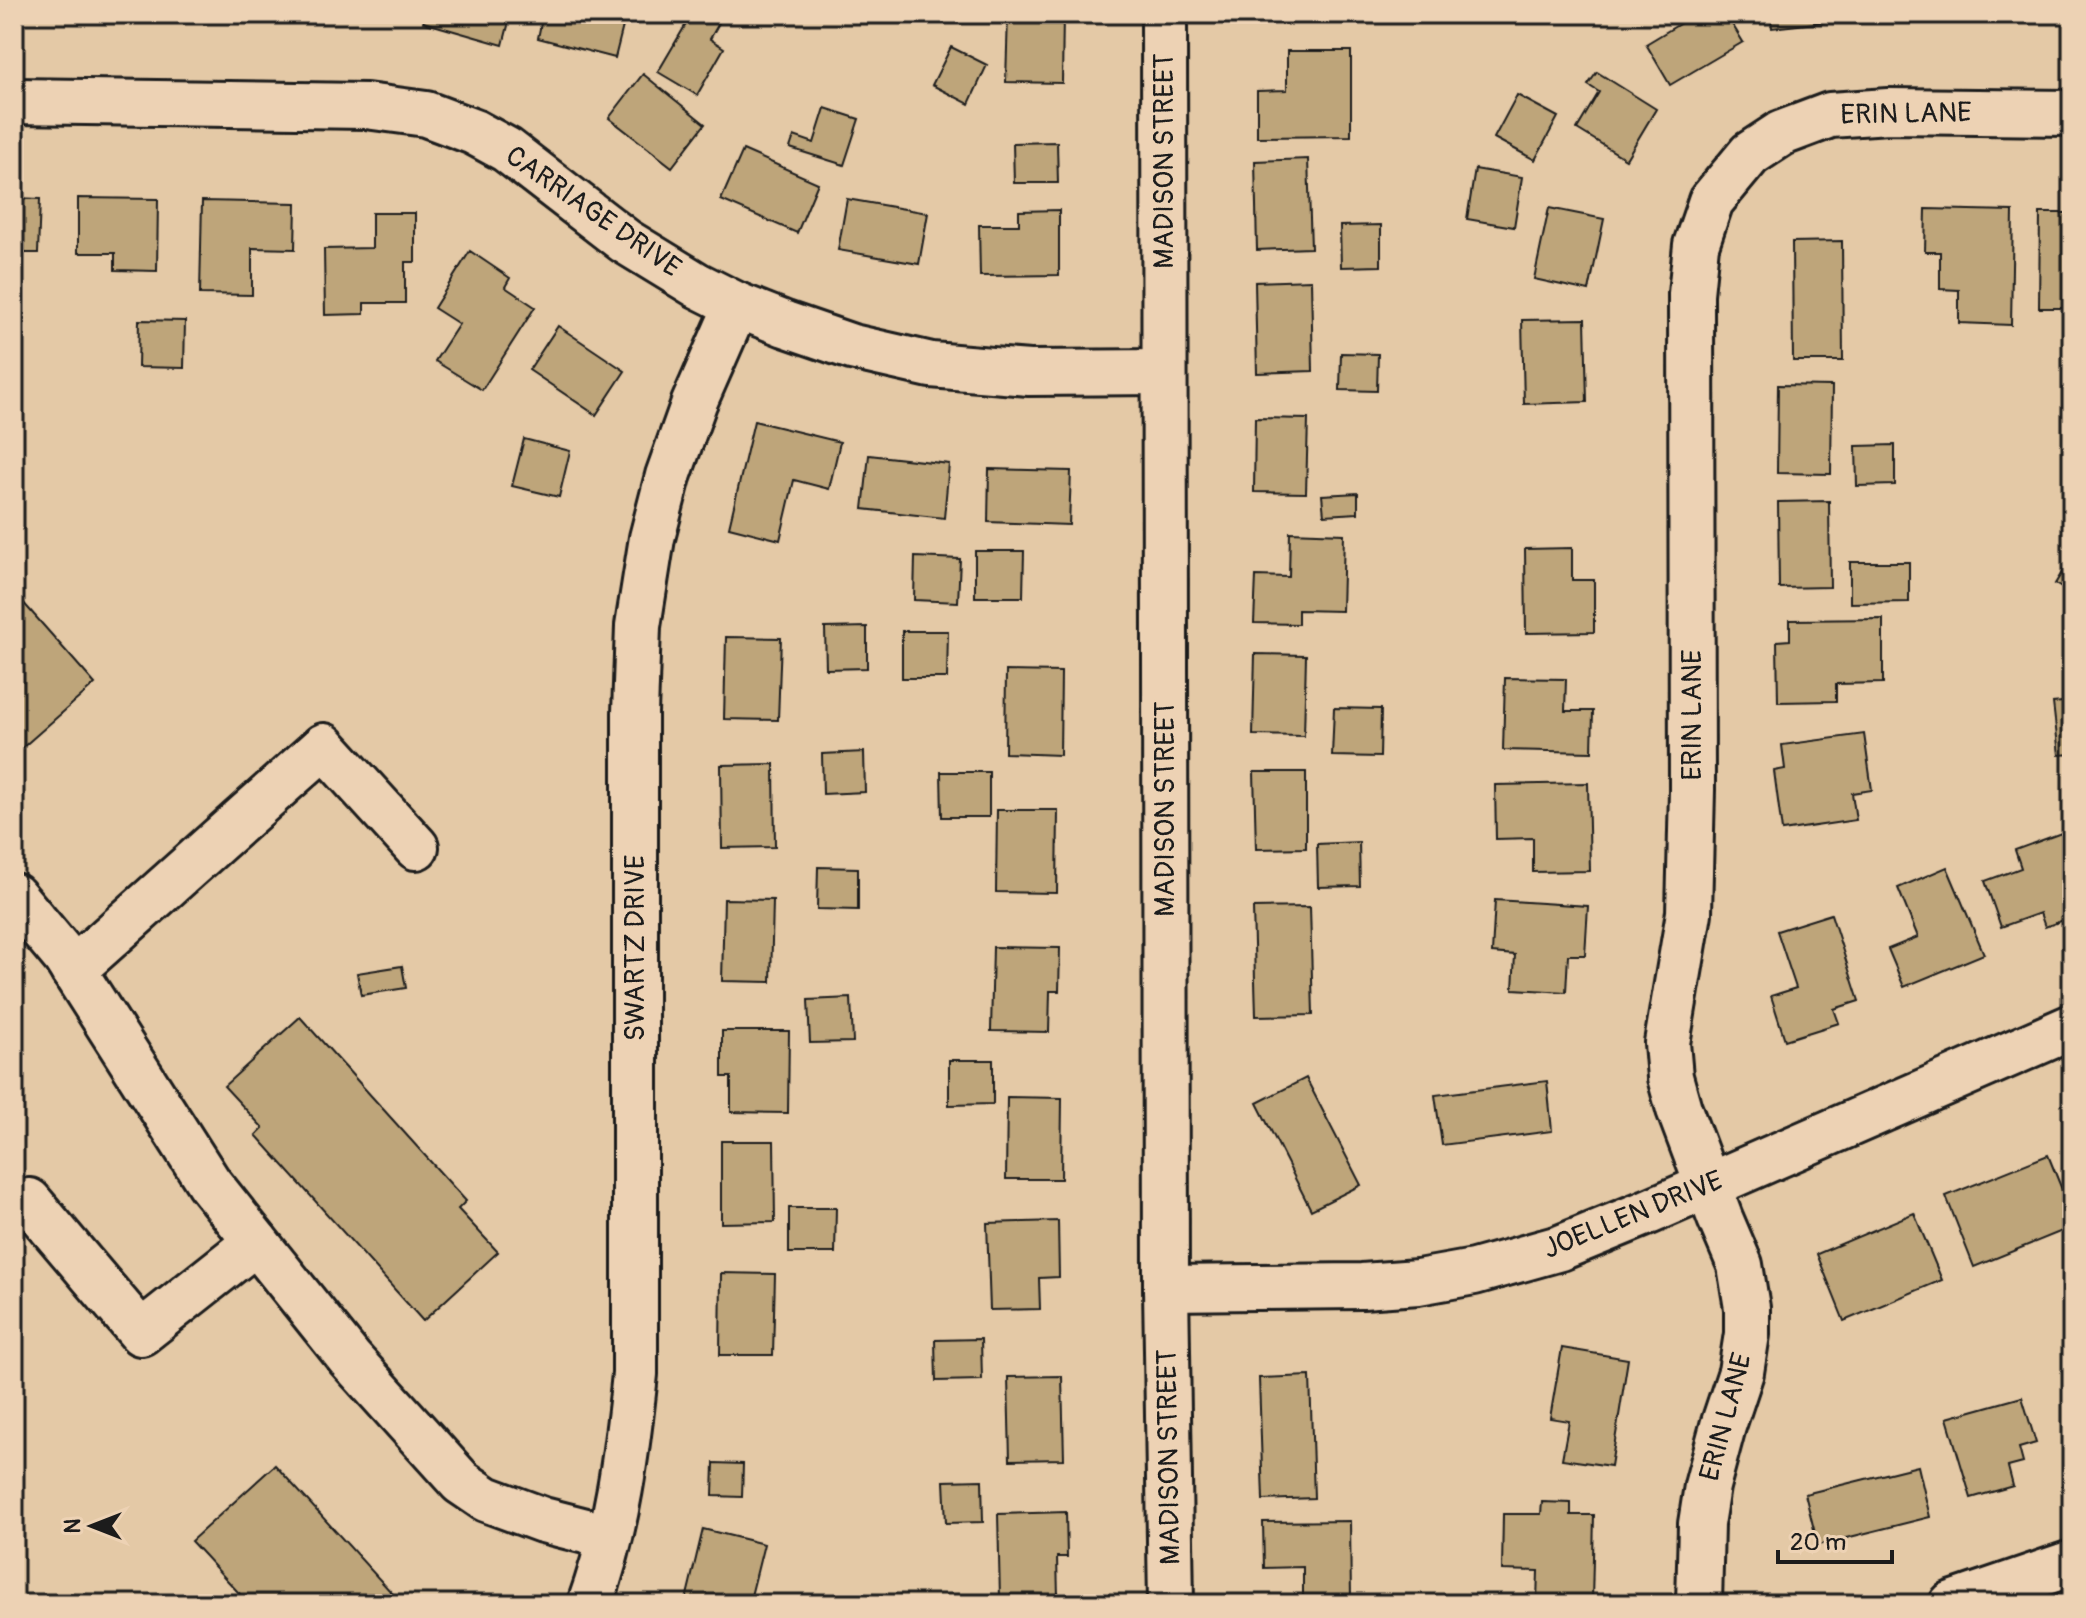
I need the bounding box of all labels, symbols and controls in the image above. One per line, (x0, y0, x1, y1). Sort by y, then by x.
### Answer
street label: MADISON STREET (1147, 53, 1182, 269)
street label: ERIN LANE (1840, 95, 1972, 133)
street label: CARRIAGE DRIVE (499, 139, 687, 285)
street label: ERIN LANE (1675, 649, 1710, 781)
street label: MADISON STREET (1148, 701, 1183, 917)
street label: SWARTZ DRIVE (618, 855, 653, 1041)
street label: JOELLEN DRIVE (1538, 1163, 1728, 1267)
street label: MADISON STREET (1150, 1349, 1188, 1565)
street label: ERIN LANE (1692, 1349, 1760, 1485)
north arrow (52, 1486, 132, 1566)
scale bar (1778, 1514, 1892, 1564)
text: N (59, 1518, 87, 1533)
text: 20 m (1790, 1528, 1846, 1557)

